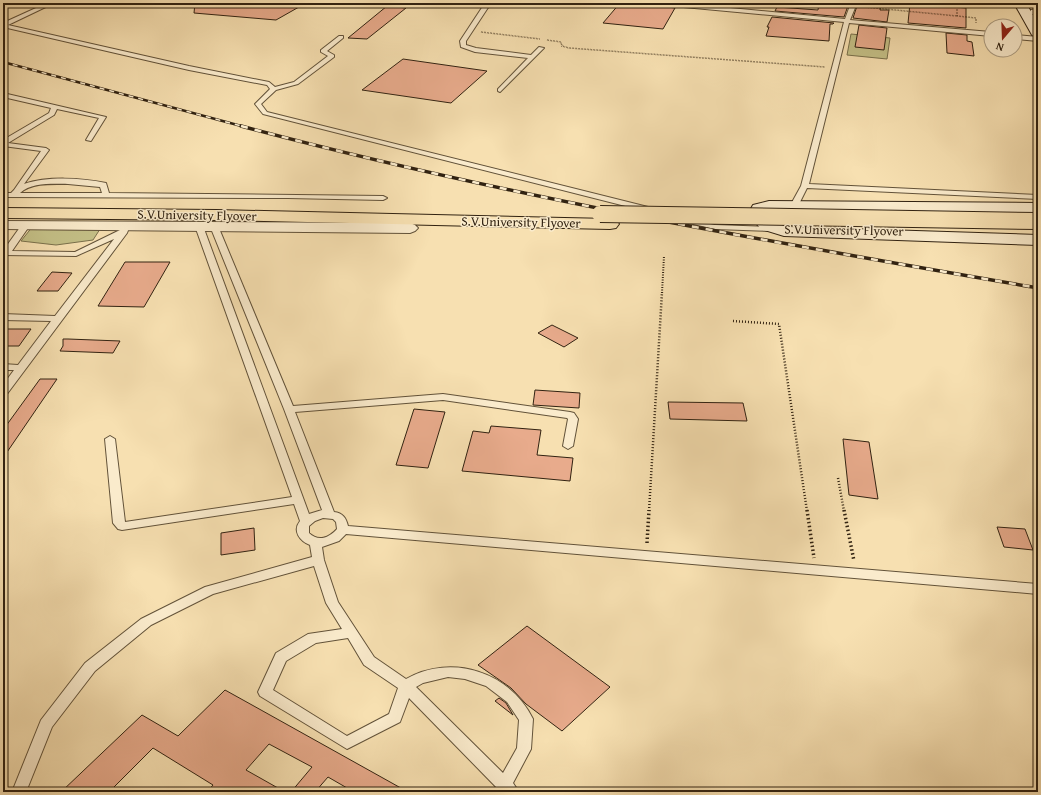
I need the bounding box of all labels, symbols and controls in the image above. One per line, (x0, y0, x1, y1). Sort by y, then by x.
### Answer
north arrow (983, 18, 1023, 58)
text: N (993, 38, 1006, 56)
street label: S.V.University Flyover (137, 204, 258, 226)
street label: S.V.University Flyover (461, 211, 582, 233)
street label: S.V.University Flyover (784, 219, 905, 241)

